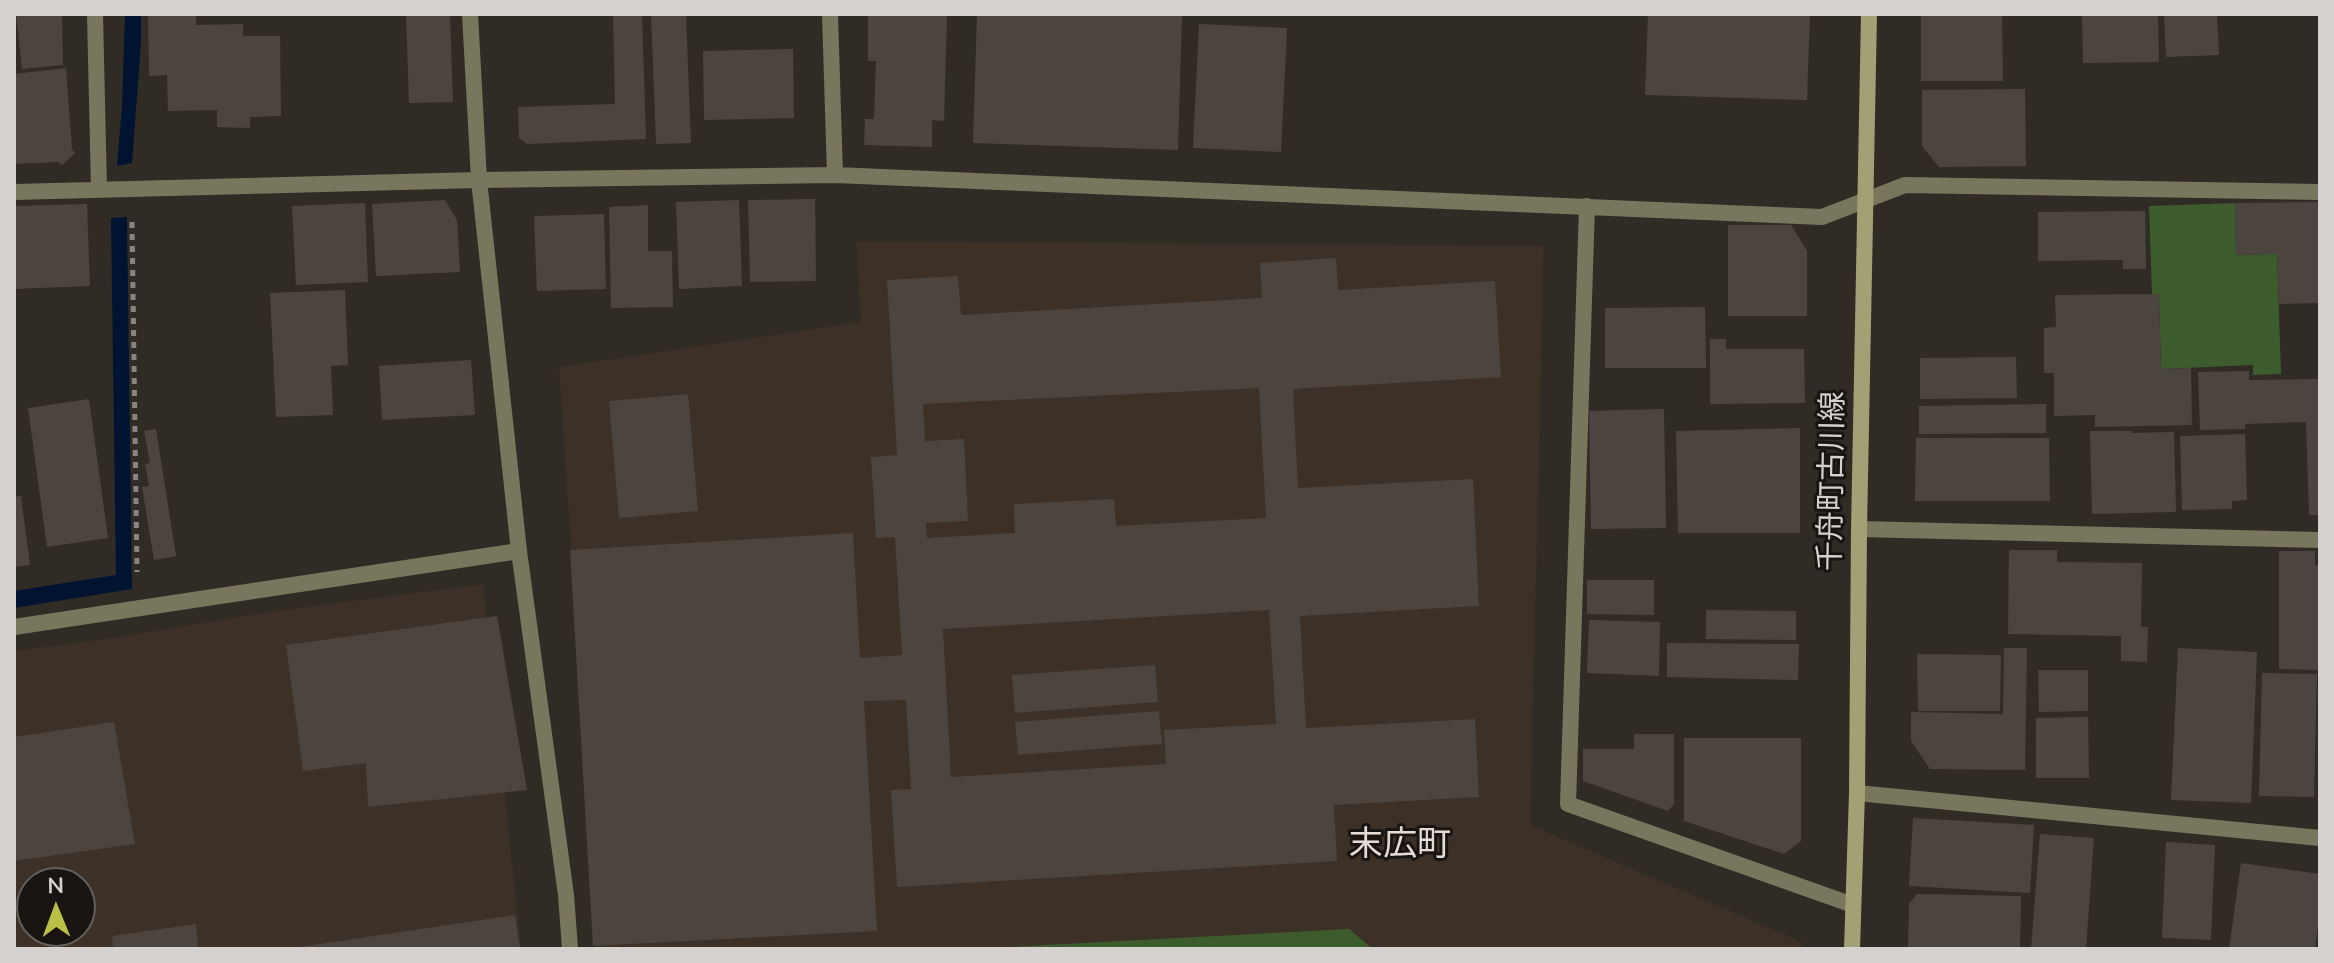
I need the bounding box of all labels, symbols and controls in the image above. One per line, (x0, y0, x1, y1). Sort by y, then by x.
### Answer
street label: 千舟町古川線 (1812, 391, 1852, 571)
district label: 末広町 (1349, 825, 1451, 865)
north arrow (16, 867, 96, 947)
text: N (47, 871, 64, 899)

